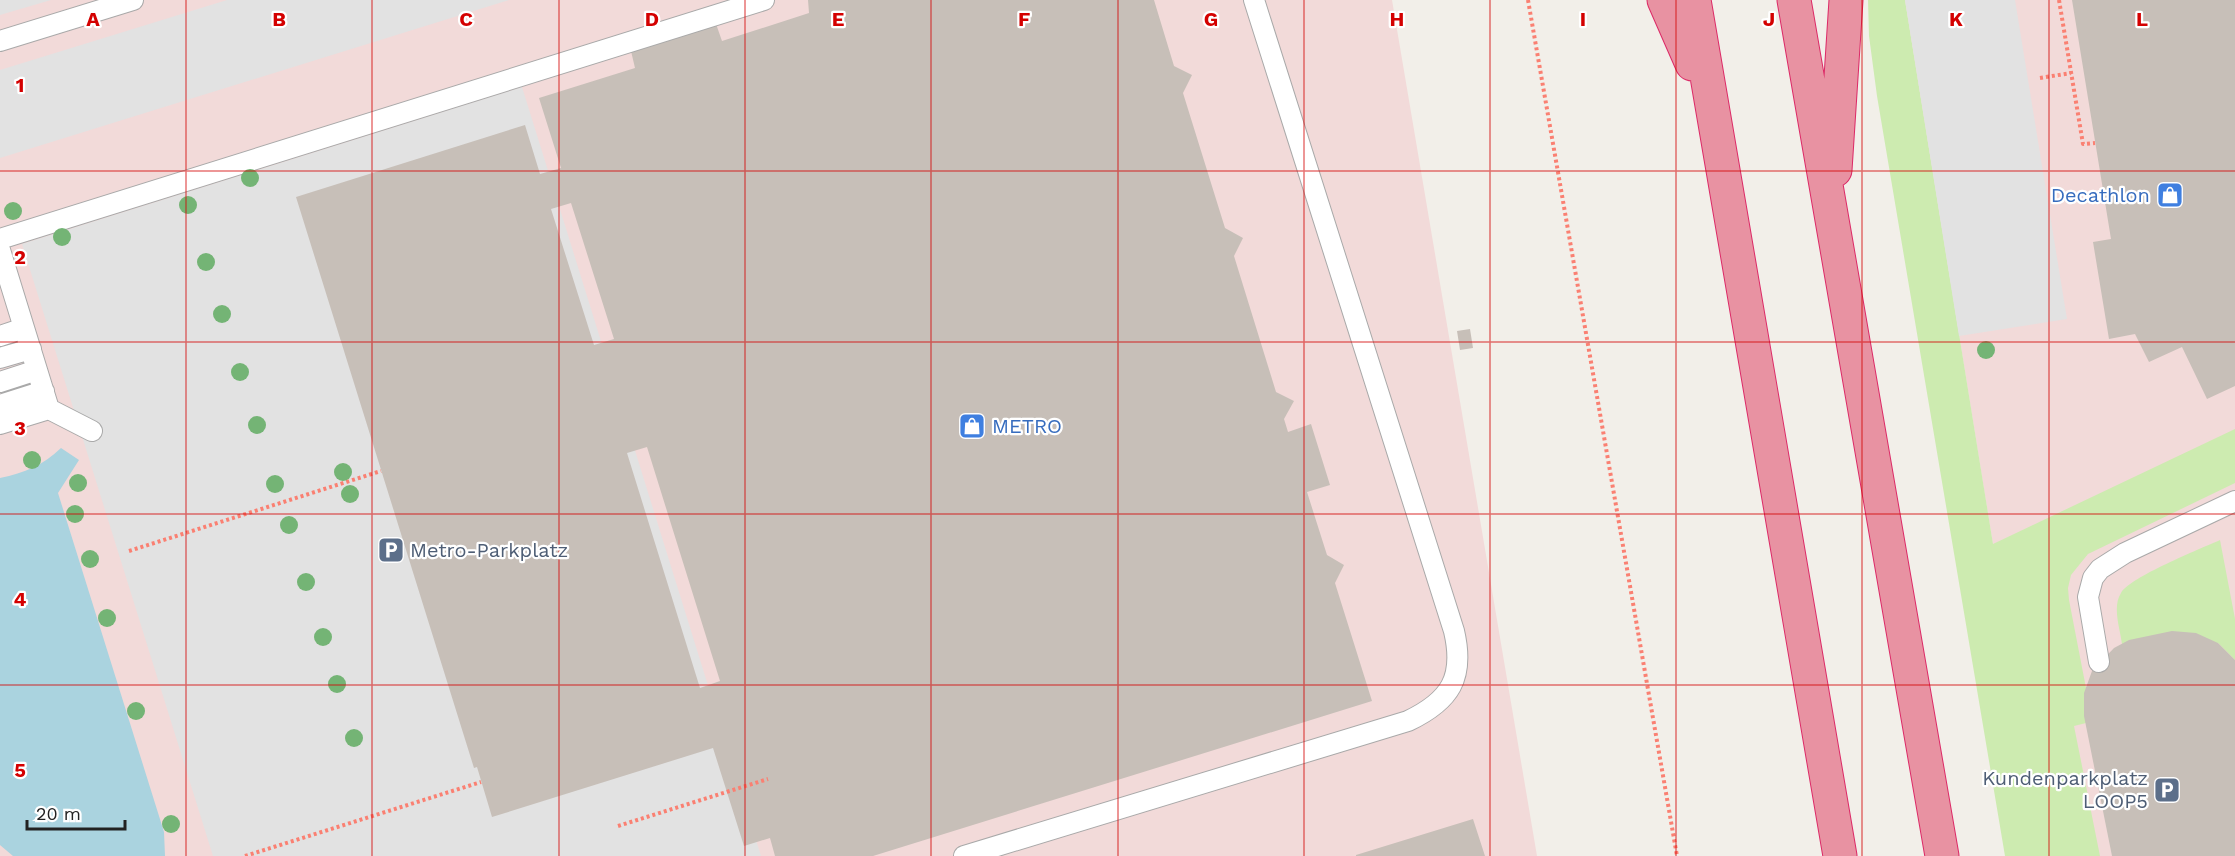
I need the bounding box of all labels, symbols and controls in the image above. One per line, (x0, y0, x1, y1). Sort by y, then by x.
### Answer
text: A (86, 7, 100, 31)
text: B (272, 7, 286, 31)
text: C (459, 7, 473, 31)
text: D (645, 7, 659, 31)
text: E (832, 7, 844, 31)
text: F (1018, 7, 1030, 31)
text: G (1204, 7, 1218, 31)
text: H (1390, 7, 1404, 31)
text: I (1580, 7, 1586, 31)
text: J (1763, 7, 1775, 31)
text: K (1949, 7, 1963, 31)
text: L (2136, 7, 2148, 31)
text: 1 (16, 73, 24, 97)
shop icon: Decathlon (2155, 180, 2185, 210)
place label: Decathlon (2051, 183, 2150, 207)
text: 2 (14, 245, 26, 269)
shop icon: METRO (957, 411, 987, 441)
place label: METRO (992, 414, 1062, 438)
text: 3 (14, 416, 26, 440)
parking icon: Metro-Parkplatz (376, 535, 406, 565)
place label: Metro-Parkplatz (410, 538, 568, 562)
text: 4 (14, 587, 27, 611)
text: 5 (14, 758, 26, 782)
place label: Kundenparkplatz LOOP5 (1982, 766, 2148, 813)
parking icon: Kundenparkplatz LOOP5 (2152, 775, 2182, 805)
scale bar (27, 793, 124, 831)
text: 20 m (36, 803, 81, 824)

